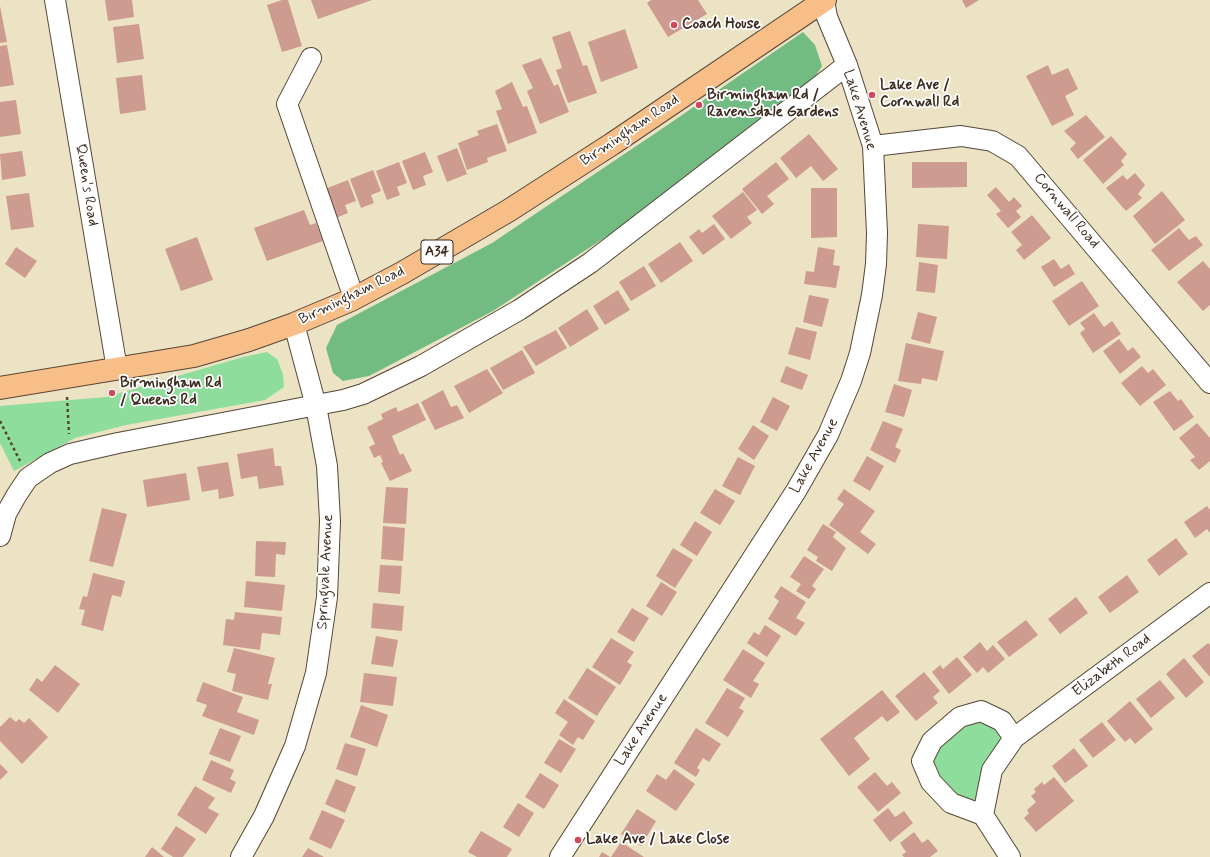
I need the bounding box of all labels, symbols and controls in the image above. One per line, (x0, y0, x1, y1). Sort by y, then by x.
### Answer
place label: Coach House (682, 16, 761, 34)
marker: Coach House (669, 20, 679, 30)
street label: Lake Avenue (838, 68, 880, 152)
place label: Lake Ave / Cornwall Rd (880, 77, 959, 112)
place label: Birmingham Rd / Ravensdale Gardens (707, 87, 839, 122)
marker: Lake Ave / Cornwall Rd (867, 90, 877, 100)
street label: Birmingham Road (577, 91, 683, 171)
marker: Birmingham Rd / Ravensdale Gardens (694, 100, 704, 110)
street label: Queen's Road (71, 143, 101, 227)
street label: Cornwall Road (1029, 170, 1103, 252)
road number: A34 (421, 240, 453, 264)
street label: Birmingham Road (296, 263, 408, 329)
place label: Birmingham Rd / Queens Rd (120, 375, 221, 410)
marker: Birmingham Rd / Queens Rd (107, 388, 117, 398)
street label: Lake Avenue (787, 415, 843, 497)
street label: Springvale Avenue (314, 514, 338, 630)
street label: Elizabeth Road (1069, 631, 1155, 701)
street label: Lake Avenue (612, 690, 672, 770)
place label: Lake Ave / Lake Close (586, 831, 729, 849)
marker: Lake Ave / Lake Close (573, 835, 583, 845)

